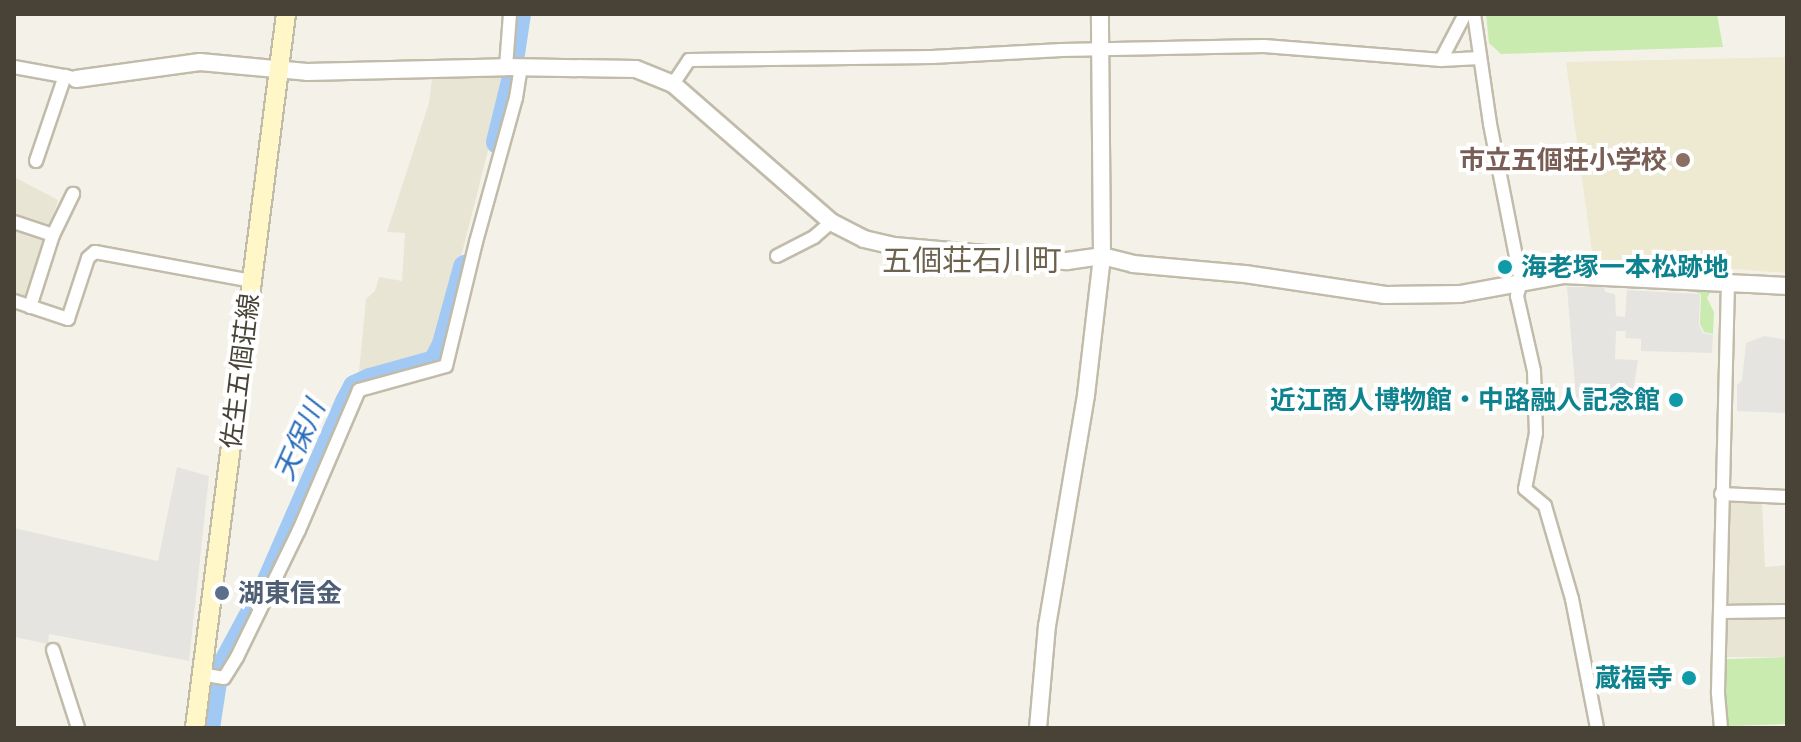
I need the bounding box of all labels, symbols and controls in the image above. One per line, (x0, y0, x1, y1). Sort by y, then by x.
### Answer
place label: 市立五個荘小学校 (1459, 144, 1667, 176)
marker: 市立五個荘小学校 (1674, 151, 1692, 169)
district label: 五個荘石川町 (882, 242, 1062, 278)
place label: 海老塚一本松跡地 (1521, 251, 1729, 283)
marker: 海老塚一本松跡地 (1496, 258, 1514, 276)
street label: 佐生五個荘線 (215, 292, 265, 450)
place label: 近江商人博物館・中路融人記念館 (1270, 384, 1660, 416)
marker: 近江商人博物館・中路融人記念館 (1667, 391, 1685, 409)
water label: 天保川 (267, 395, 331, 485)
place label: 湖東信金 (238, 577, 342, 609)
marker: 湖東信金 (213, 584, 231, 602)
place label: 蔵福寺 (1595, 662, 1673, 694)
marker: 蔵福寺 (1680, 669, 1698, 687)

